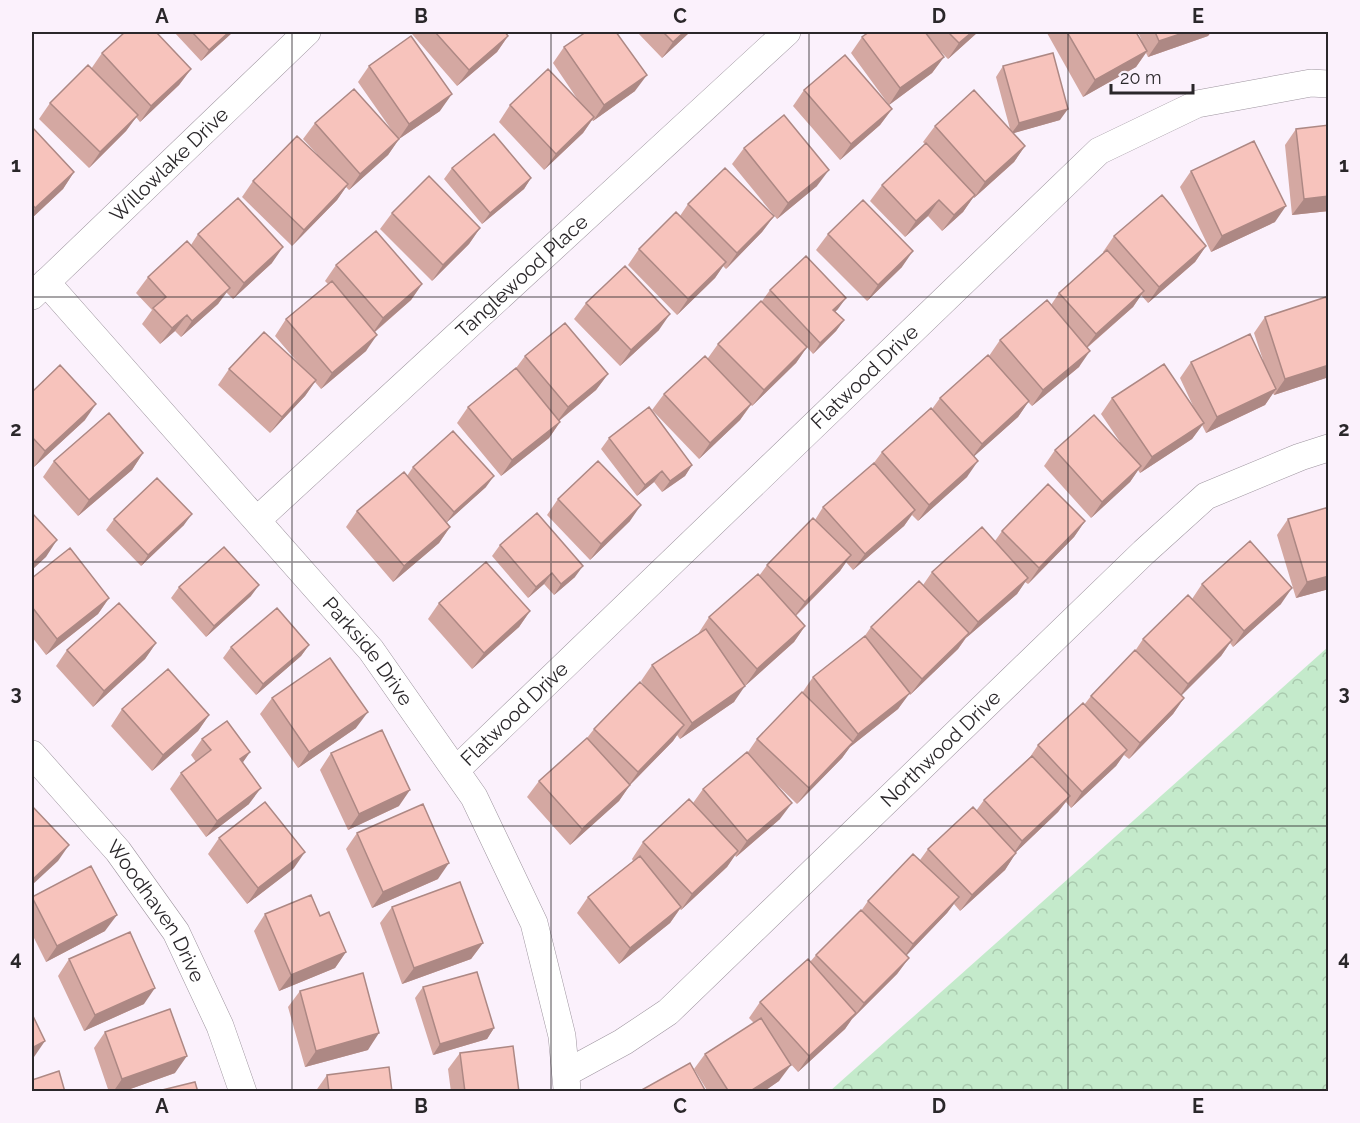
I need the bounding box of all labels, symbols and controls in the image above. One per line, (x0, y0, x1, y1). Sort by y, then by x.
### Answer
text: A (155, 4, 169, 28)
text: B (414, 4, 428, 28)
text: C (673, 4, 687, 28)
text: D (932, 4, 946, 28)
text: E (1192, 4, 1204, 28)
scale bar (1111, 57, 1194, 95)
text: 20 m (1120, 67, 1162, 88)
street label: Willowlake Drive (105, 102, 233, 227)
text: 1 (11, 153, 21, 177)
text: 1 (1339, 153, 1349, 177)
street label: Tanglewood Place (451, 209, 593, 343)
street label: Flatwood Drive (806, 319, 923, 434)
text: 2 (10, 417, 22, 441)
text: 2 (1338, 417, 1350, 441)
street label: Parkside Drive (318, 592, 418, 710)
street label: Flatwood Drive (456, 657, 573, 771)
text: 3 (10, 681, 22, 705)
text: 3 (1338, 681, 1350, 705)
street label: Northwood Drive (876, 685, 1006, 812)
street label: Woodhaven Drive (102, 835, 210, 986)
text: 4 (10, 946, 22, 970)
text: 4 (1338, 946, 1350, 970)
text: A (155, 1094, 169, 1118)
text: B (414, 1094, 428, 1118)
text: C (673, 1094, 687, 1118)
text: D (932, 1094, 946, 1118)
text: E (1192, 1094, 1204, 1118)

